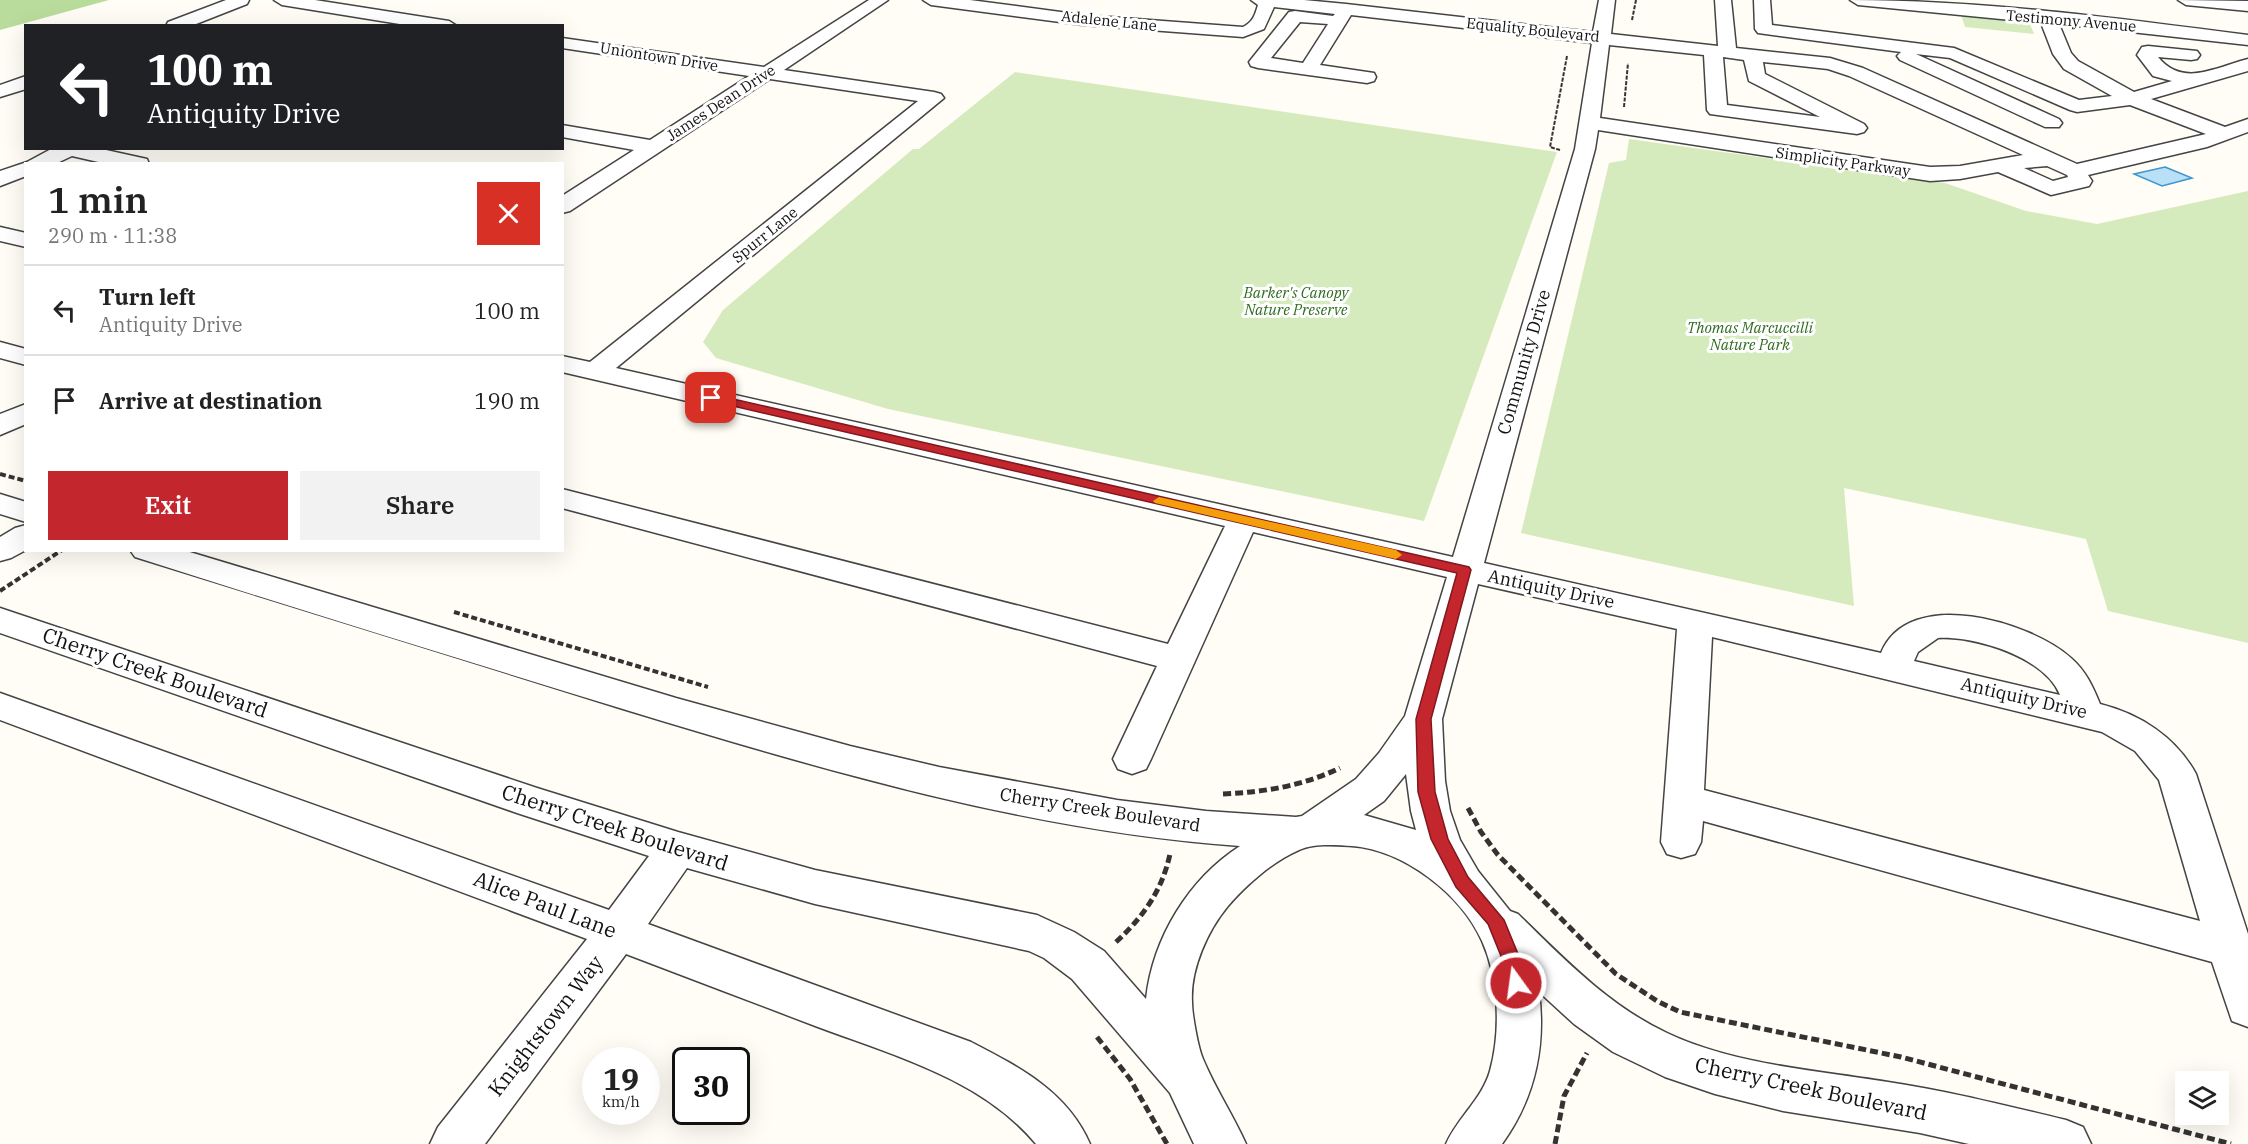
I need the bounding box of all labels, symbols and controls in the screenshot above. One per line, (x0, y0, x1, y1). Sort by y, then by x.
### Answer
street label: Testimony Avenue (2005, 5, 2137, 36)
street label: Adalene Lane (1060, 6, 1158, 35)
street label: Equality Boulevard (1465, 13, 1601, 46)
street label: Uniontown Drive (599, 38, 720, 75)
text: 100 m (147, 42, 273, 97)
icon: left (48, 48, 126, 126)
street label: James Dean Drive (663, 60, 779, 145)
text: Antiquity Drive (147, 95, 341, 130)
street label: Simplicity Parkway (1774, 143, 1912, 180)
text: 1 min (48, 176, 148, 223)
button: close (477, 182, 540, 245)
street label: Spurr Lane (728, 202, 801, 267)
text: 290 m · 11:38 (48, 222, 177, 249)
text: Turn left (99, 282, 195, 311)
park label: Barker's Canopy Nature Preserve (1243, 283, 1350, 319)
street label: Community Drive (1492, 287, 1555, 437)
icon: left (48, 294, 81, 327)
text: 100 m (474, 296, 540, 325)
text: Antiquity Drive (99, 311, 242, 338)
park label: Thomas Marcuccilli Nature Park (1687, 318, 1813, 354)
pin (685, 372, 736, 423)
icon: arrive (694, 381, 727, 414)
icon: arrive (48, 384, 81, 417)
text: Arrive at destination (99, 386, 322, 415)
text: 190 m (474, 386, 540, 415)
button: Exit (48, 471, 288, 540)
button: Share (300, 471, 540, 540)
street label: Antiquity Drive (1486, 564, 1617, 613)
street label: Cherry Creek Boulevard (39, 620, 272, 724)
street label: Antiquity Drive (1959, 672, 2090, 723)
street label: Cherry Creek Boulevard (499, 777, 732, 877)
street label: Cherry Creek Boulevard (998, 782, 1202, 837)
street label: Alice Paul Lane (470, 864, 621, 944)
street label: Knightstown Way (481, 948, 610, 1102)
position arrow (1484, 951, 1548, 1015)
speed limit sign: 30 (672, 1047, 750, 1125)
street label: Cherry Creek Boulevard (1693, 1050, 1930, 1126)
text: 19 (603, 1059, 639, 1098)
map controls (2175, 1071, 2229, 1125)
button: layers (2175, 1071, 2229, 1125)
text: km/h (602, 1092, 640, 1111)

